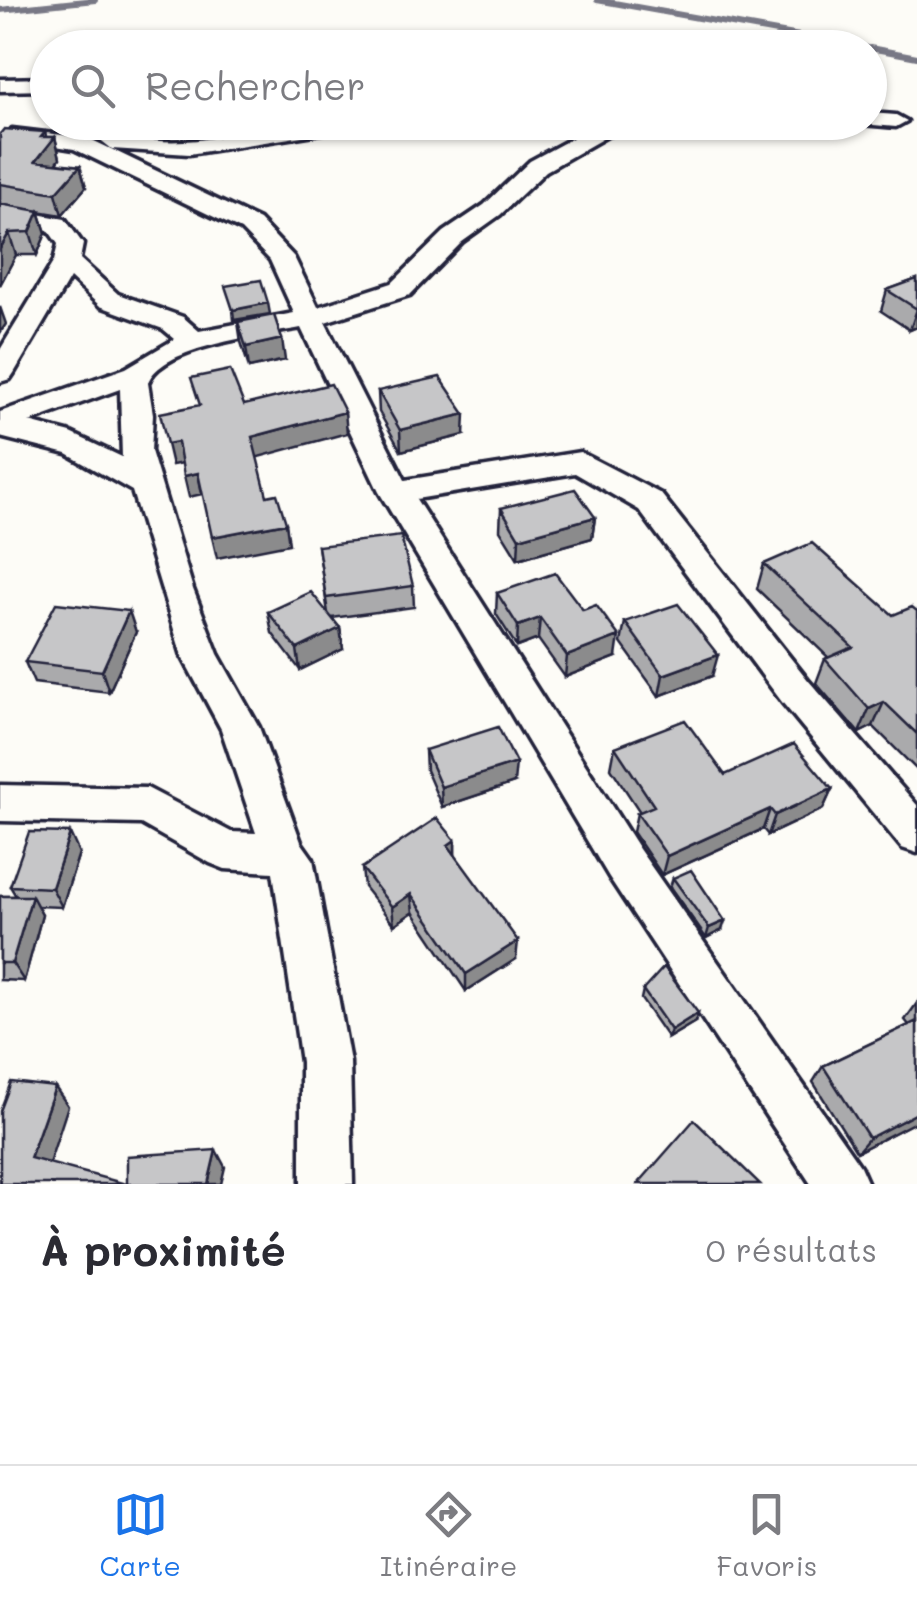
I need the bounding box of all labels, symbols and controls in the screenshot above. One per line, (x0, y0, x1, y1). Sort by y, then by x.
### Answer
search box (30, 30, 887, 140)
icon: search (65, 58, 120, 113)
text: Rechercher (145, 60, 366, 110)
text: À proximité (40, 1222, 286, 1277)
text: 0 résultats (706, 1228, 877, 1270)
tab: Carte (100, 1487, 181, 1583)
tab: Itinéraire (380, 1487, 517, 1583)
tab: Favoris (717, 1487, 817, 1583)

